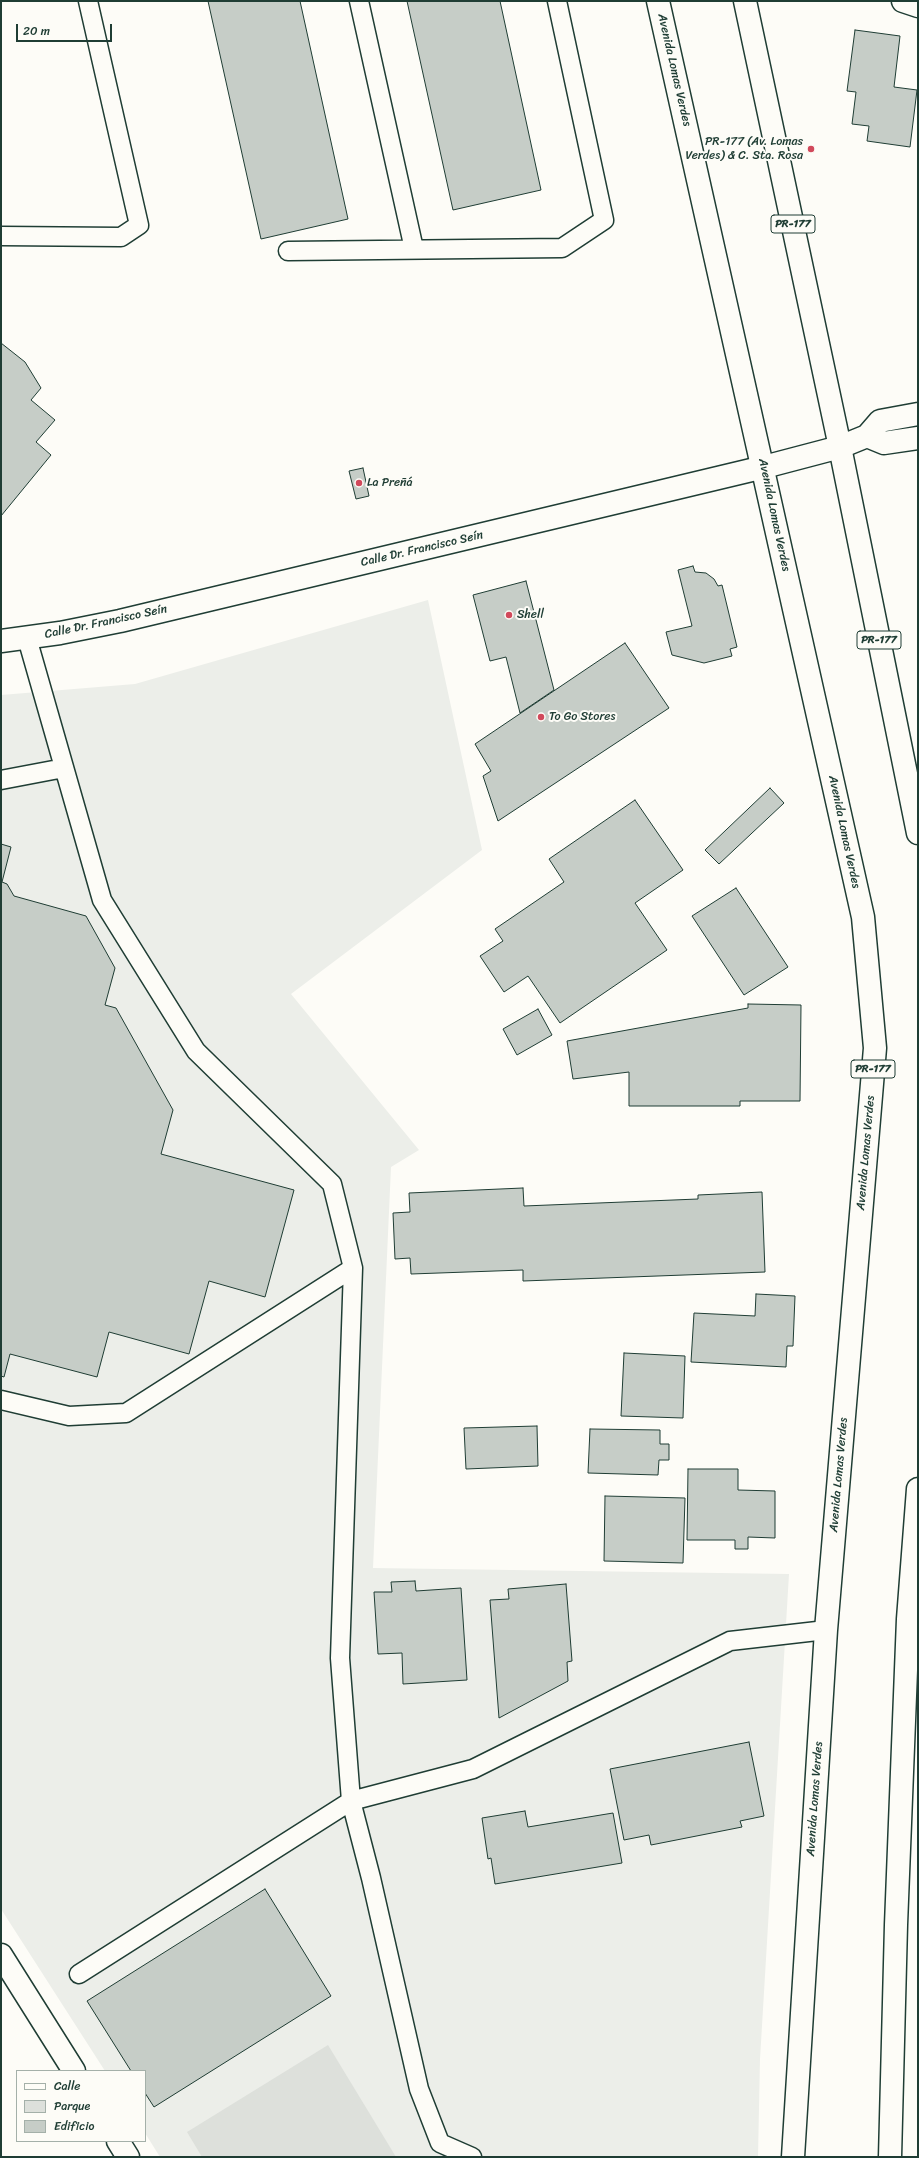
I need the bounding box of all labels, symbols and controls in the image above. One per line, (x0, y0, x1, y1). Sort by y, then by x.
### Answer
street label: Avenida Lomas Verdes (654, 12, 694, 128)
scale bar (18, 16, 114, 42)
text: 20 m (23, 20, 50, 42)
place label: PR-177 (Av. Lomas Verdes) & C. Sta. Rosa (686, 135, 803, 163)
marker: PR-177 (Av. Lomas Verdes) & C. Sta. Rosa (806, 144, 816, 154)
road number: PR-177 (771, 215, 815, 233)
street label: Avenida Lomas Verdes (755, 457, 793, 573)
place label: La Preñá (367, 476, 413, 490)
marker: La Preñá (354, 478, 364, 488)
street label: Calle Dr. Francisco Seín (360, 528, 484, 570)
street label: Calle Dr. Francisco Seín (43, 602, 169, 642)
place label: Shell (517, 608, 544, 622)
marker: Shell (504, 610, 514, 620)
road number: PR-177 (857, 631, 901, 649)
place label: To Go Stores (549, 710, 615, 724)
marker: To Go Stores (536, 712, 546, 722)
street label: Avenida Lomas Verdes (825, 774, 863, 890)
road number: PR-177 (851, 1060, 895, 1078)
street label: Avenida Lomas Verdes (854, 1095, 878, 1211)
street label: Avenida Lomas Verdes (827, 1417, 851, 1533)
street label: Avenida Lomas Verdes (804, 1741, 826, 1857)
legend (16, 2070, 146, 2142)
text: Calle (54, 2075, 81, 2097)
text: Parque (54, 2095, 90, 2117)
text: Edificio (54, 2115, 94, 2137)

